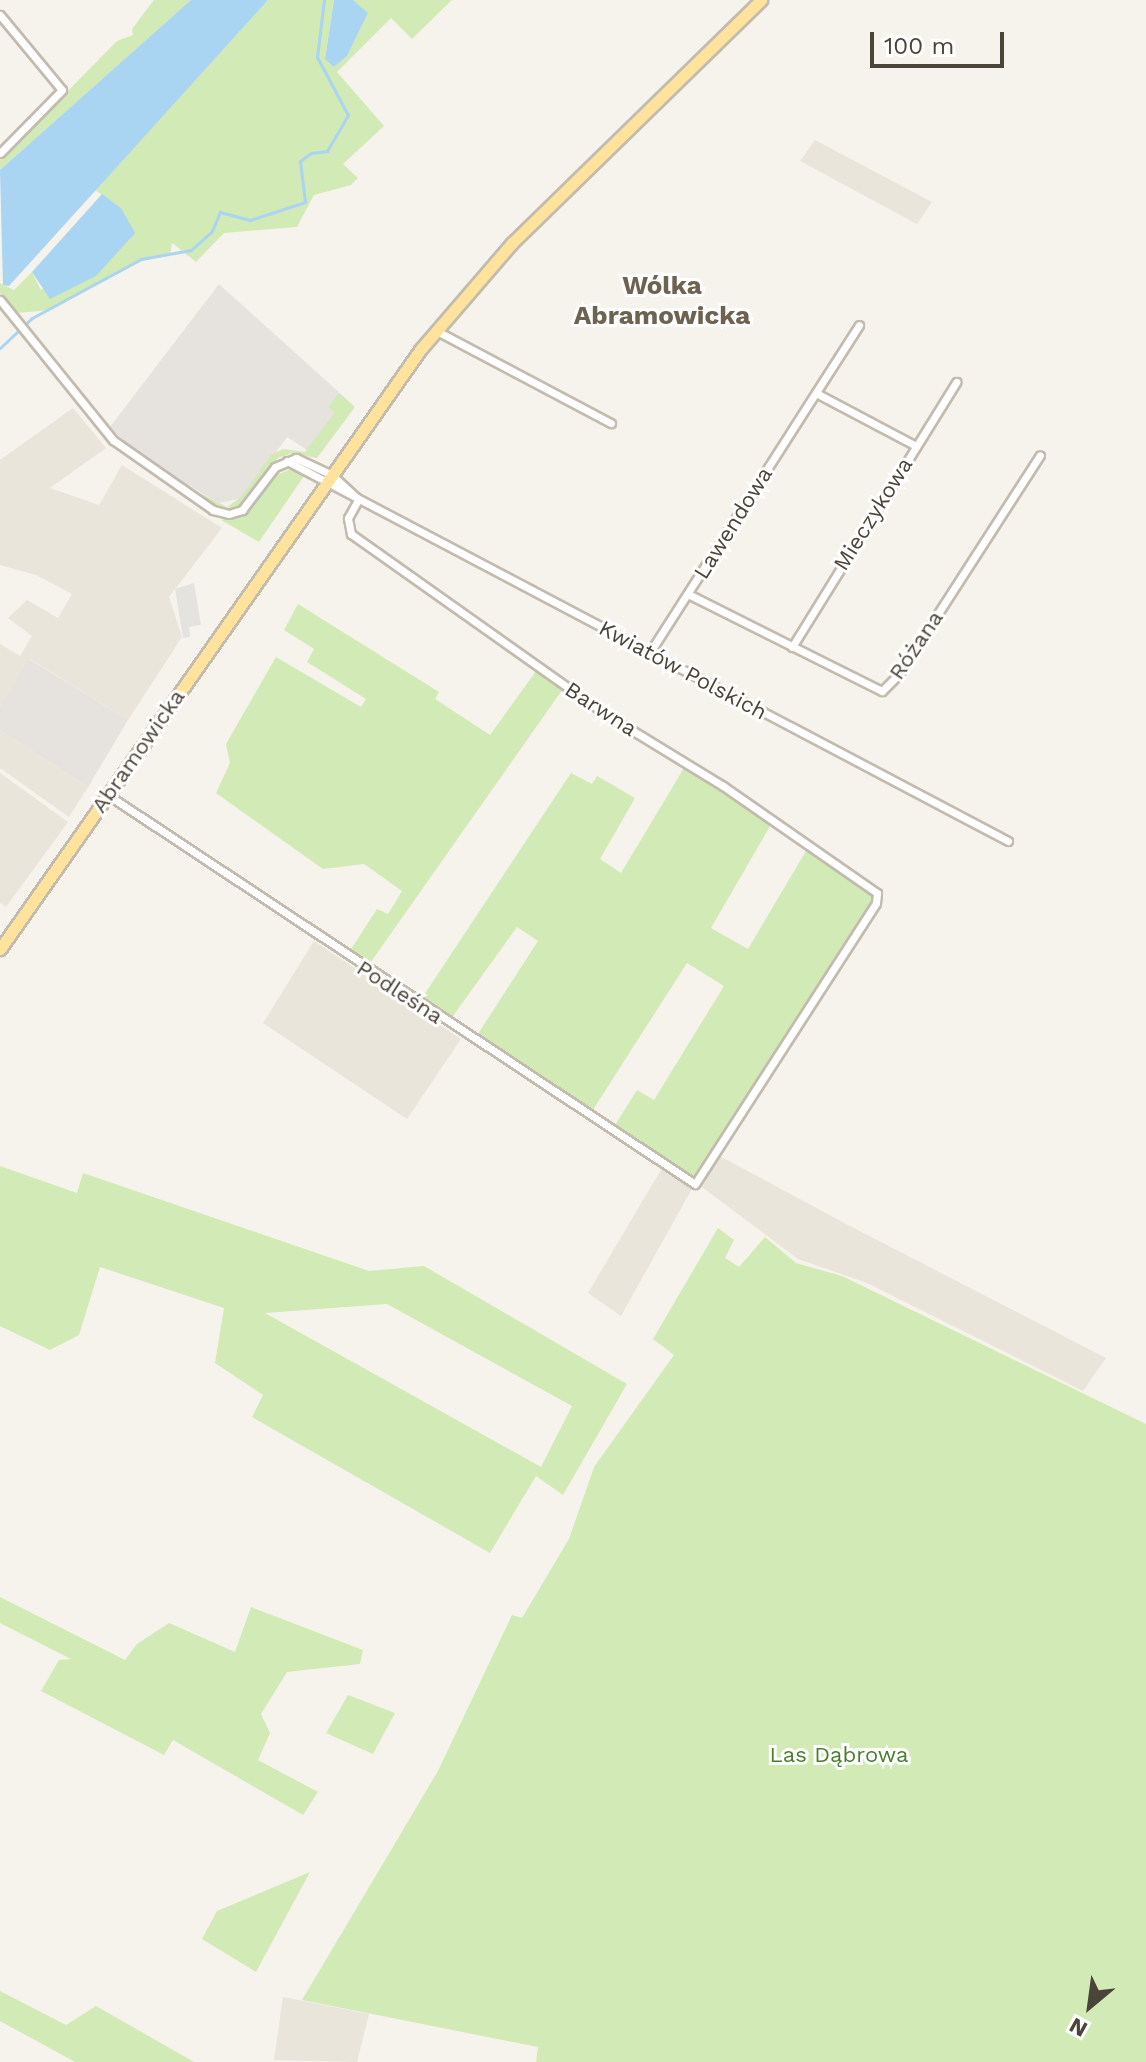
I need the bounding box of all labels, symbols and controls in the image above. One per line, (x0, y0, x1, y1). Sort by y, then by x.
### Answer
scale bar (874, 16, 1008, 66)
text: 100 m (884, 32, 954, 60)
district label: Wólka Abramowicka (574, 270, 750, 332)
street label: Mieczykowa (828, 453, 918, 575)
street label: Lawendowa (688, 462, 778, 584)
street label: Różana (883, 605, 949, 685)
street label: Kwiatów Polskich (594, 614, 772, 726)
street label: Barwna (560, 676, 642, 742)
street label: Abramowicka (86, 684, 190, 818)
street label: Podleśna (352, 954, 448, 1030)
park label: Las Dąbrowa (770, 1742, 908, 1768)
north arrow (1050, 1966, 1130, 2046)
text: N (1065, 2013, 1091, 2042)

